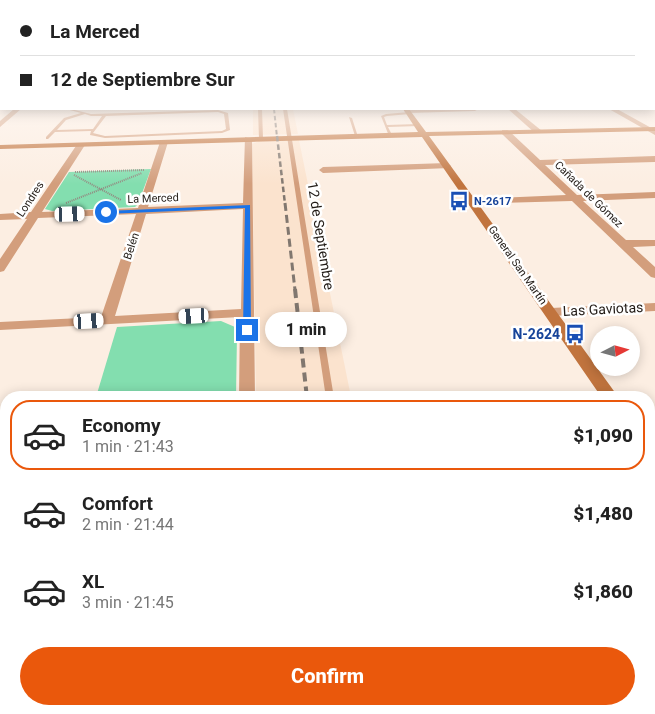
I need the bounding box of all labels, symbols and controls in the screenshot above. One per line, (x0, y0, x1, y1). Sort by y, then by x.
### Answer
text: La Merced (50, 20, 140, 43)
text: 12 de Septiembre Sur (50, 68, 235, 91)
street label: Cañada de Gómez (552, 159, 626, 231)
street label: Londres (14, 179, 47, 219)
street label: 12 de Septiembre (305, 181, 337, 291)
bus stop icon: N-2617 (448, 190, 470, 212)
street label: La Merced (127, 191, 179, 206)
place label: N-2617 (474, 195, 511, 208)
route start (95, 201, 117, 223)
car (54, 206, 85, 222)
street label: General San Martín (485, 223, 550, 307)
street label: Belén (121, 231, 142, 261)
street label: Las Gaviotas (562, 299, 644, 319)
car (178, 308, 209, 324)
callout: 1 min (264, 312, 347, 348)
car (73, 313, 104, 329)
route end (236, 319, 258, 341)
text: 1 min (286, 320, 326, 339)
bus stop icon: N-2624 (564, 323, 586, 345)
place label: N-2624 (512, 326, 560, 342)
north arrow (590, 326, 640, 376)
map controls (590, 326, 640, 376)
icon: car (22, 413, 67, 458)
text: Economy (82, 414, 161, 437)
text: $1,090 (573, 424, 633, 447)
text: 1 min · 21:43 (82, 437, 174, 456)
icon: car (22, 491, 67, 536)
text: Comfort (82, 492, 153, 515)
text: $1,480 (573, 502, 633, 525)
text: 2 min · 21:44 (82, 515, 174, 534)
icon: car (22, 569, 67, 614)
text: XL (82, 570, 104, 593)
text: $1,860 (573, 580, 633, 603)
text: 3 min · 21:45 (82, 593, 174, 612)
button: Confirm (20, 647, 635, 705)

